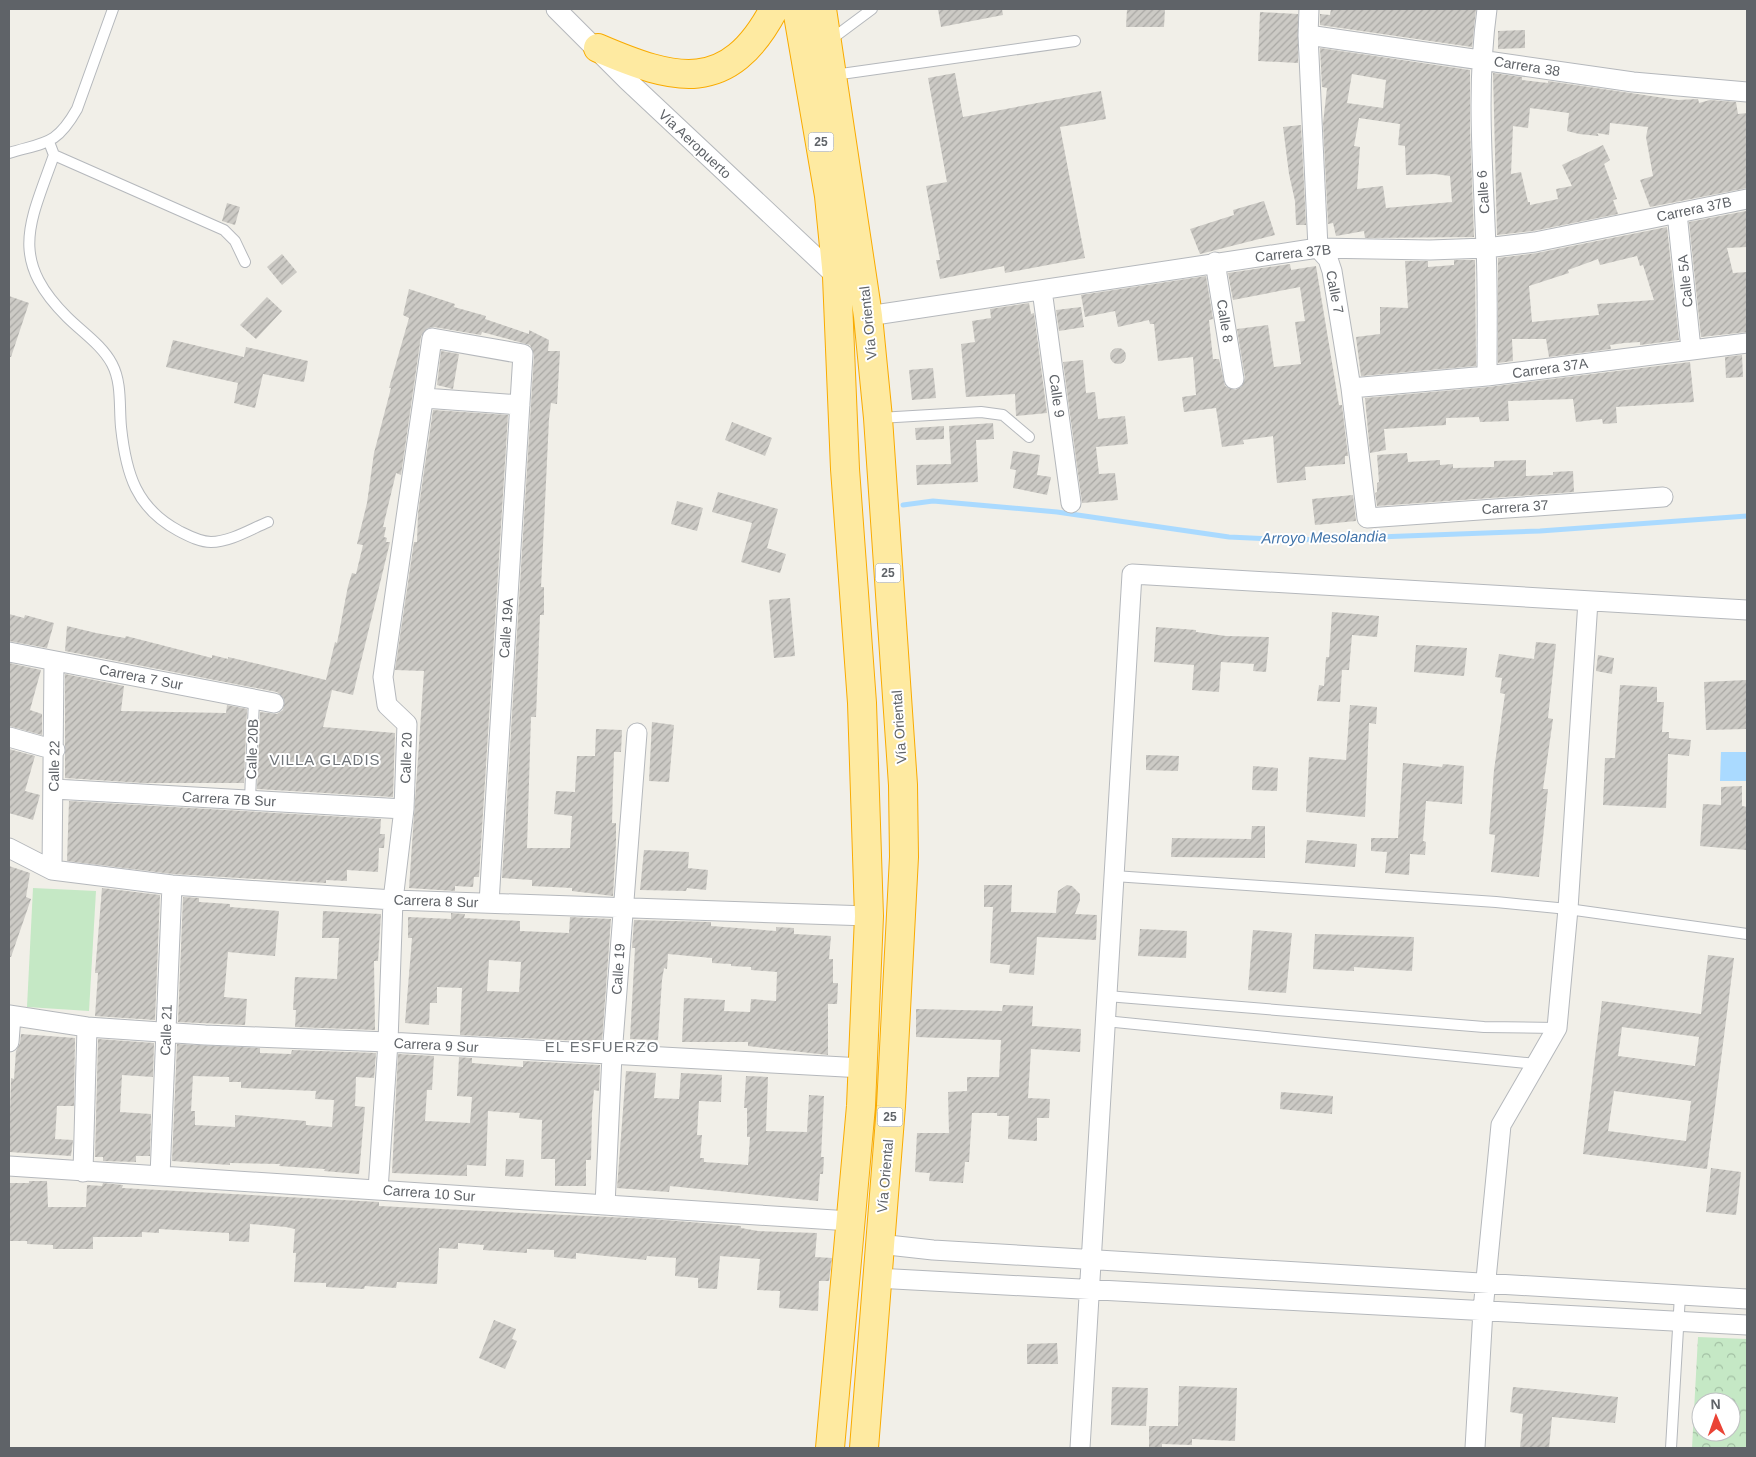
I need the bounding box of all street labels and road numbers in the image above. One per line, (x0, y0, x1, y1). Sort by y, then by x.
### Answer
street label: Carrera 38 (1493, 53, 1562, 79)
street label: Vía Aeropuerto (655, 106, 735, 182)
road number: 25 (808, 132, 834, 152)
street label: Calle 6 (1473, 169, 1493, 214)
street label: Carrera 37B (1655, 193, 1733, 225)
street label: Carrera 37B (1254, 241, 1332, 265)
street label: Calle 5A (1674, 253, 1696, 308)
street label: Calle 7 (1323, 269, 1347, 315)
street label: Vía Oriental (856, 285, 880, 361)
street label: Calle 8 (1214, 298, 1236, 344)
street label: Carrera 37A (1511, 355, 1590, 381)
street label: Calle 9 (1046, 373, 1068, 419)
street label: Carrera 37 (1481, 497, 1549, 517)
road number: 25 (876, 564, 900, 582)
street label: Calle 19A (496, 597, 516, 659)
street label: Carrera 7 Sur (98, 661, 184, 693)
street label: Vía Oriental (888, 690, 910, 764)
street label: Calle 20B (243, 718, 261, 780)
street label: Calle 20 (397, 732, 415, 784)
street label: Calle 22 (46, 740, 62, 792)
street label: Carrera 7B Sur (182, 789, 277, 809)
street label: Carrera 8 Sur (393, 892, 479, 910)
street label: Calle 19 (608, 943, 628, 995)
street label: Calle 21 (157, 1004, 175, 1056)
street label: Carrera 9 Sur (393, 1035, 479, 1055)
road number: 25 (878, 1108, 902, 1126)
street label: Vía Oriental (874, 1138, 896, 1214)
street label: Carrera 10 Sur (382, 1182, 476, 1204)

